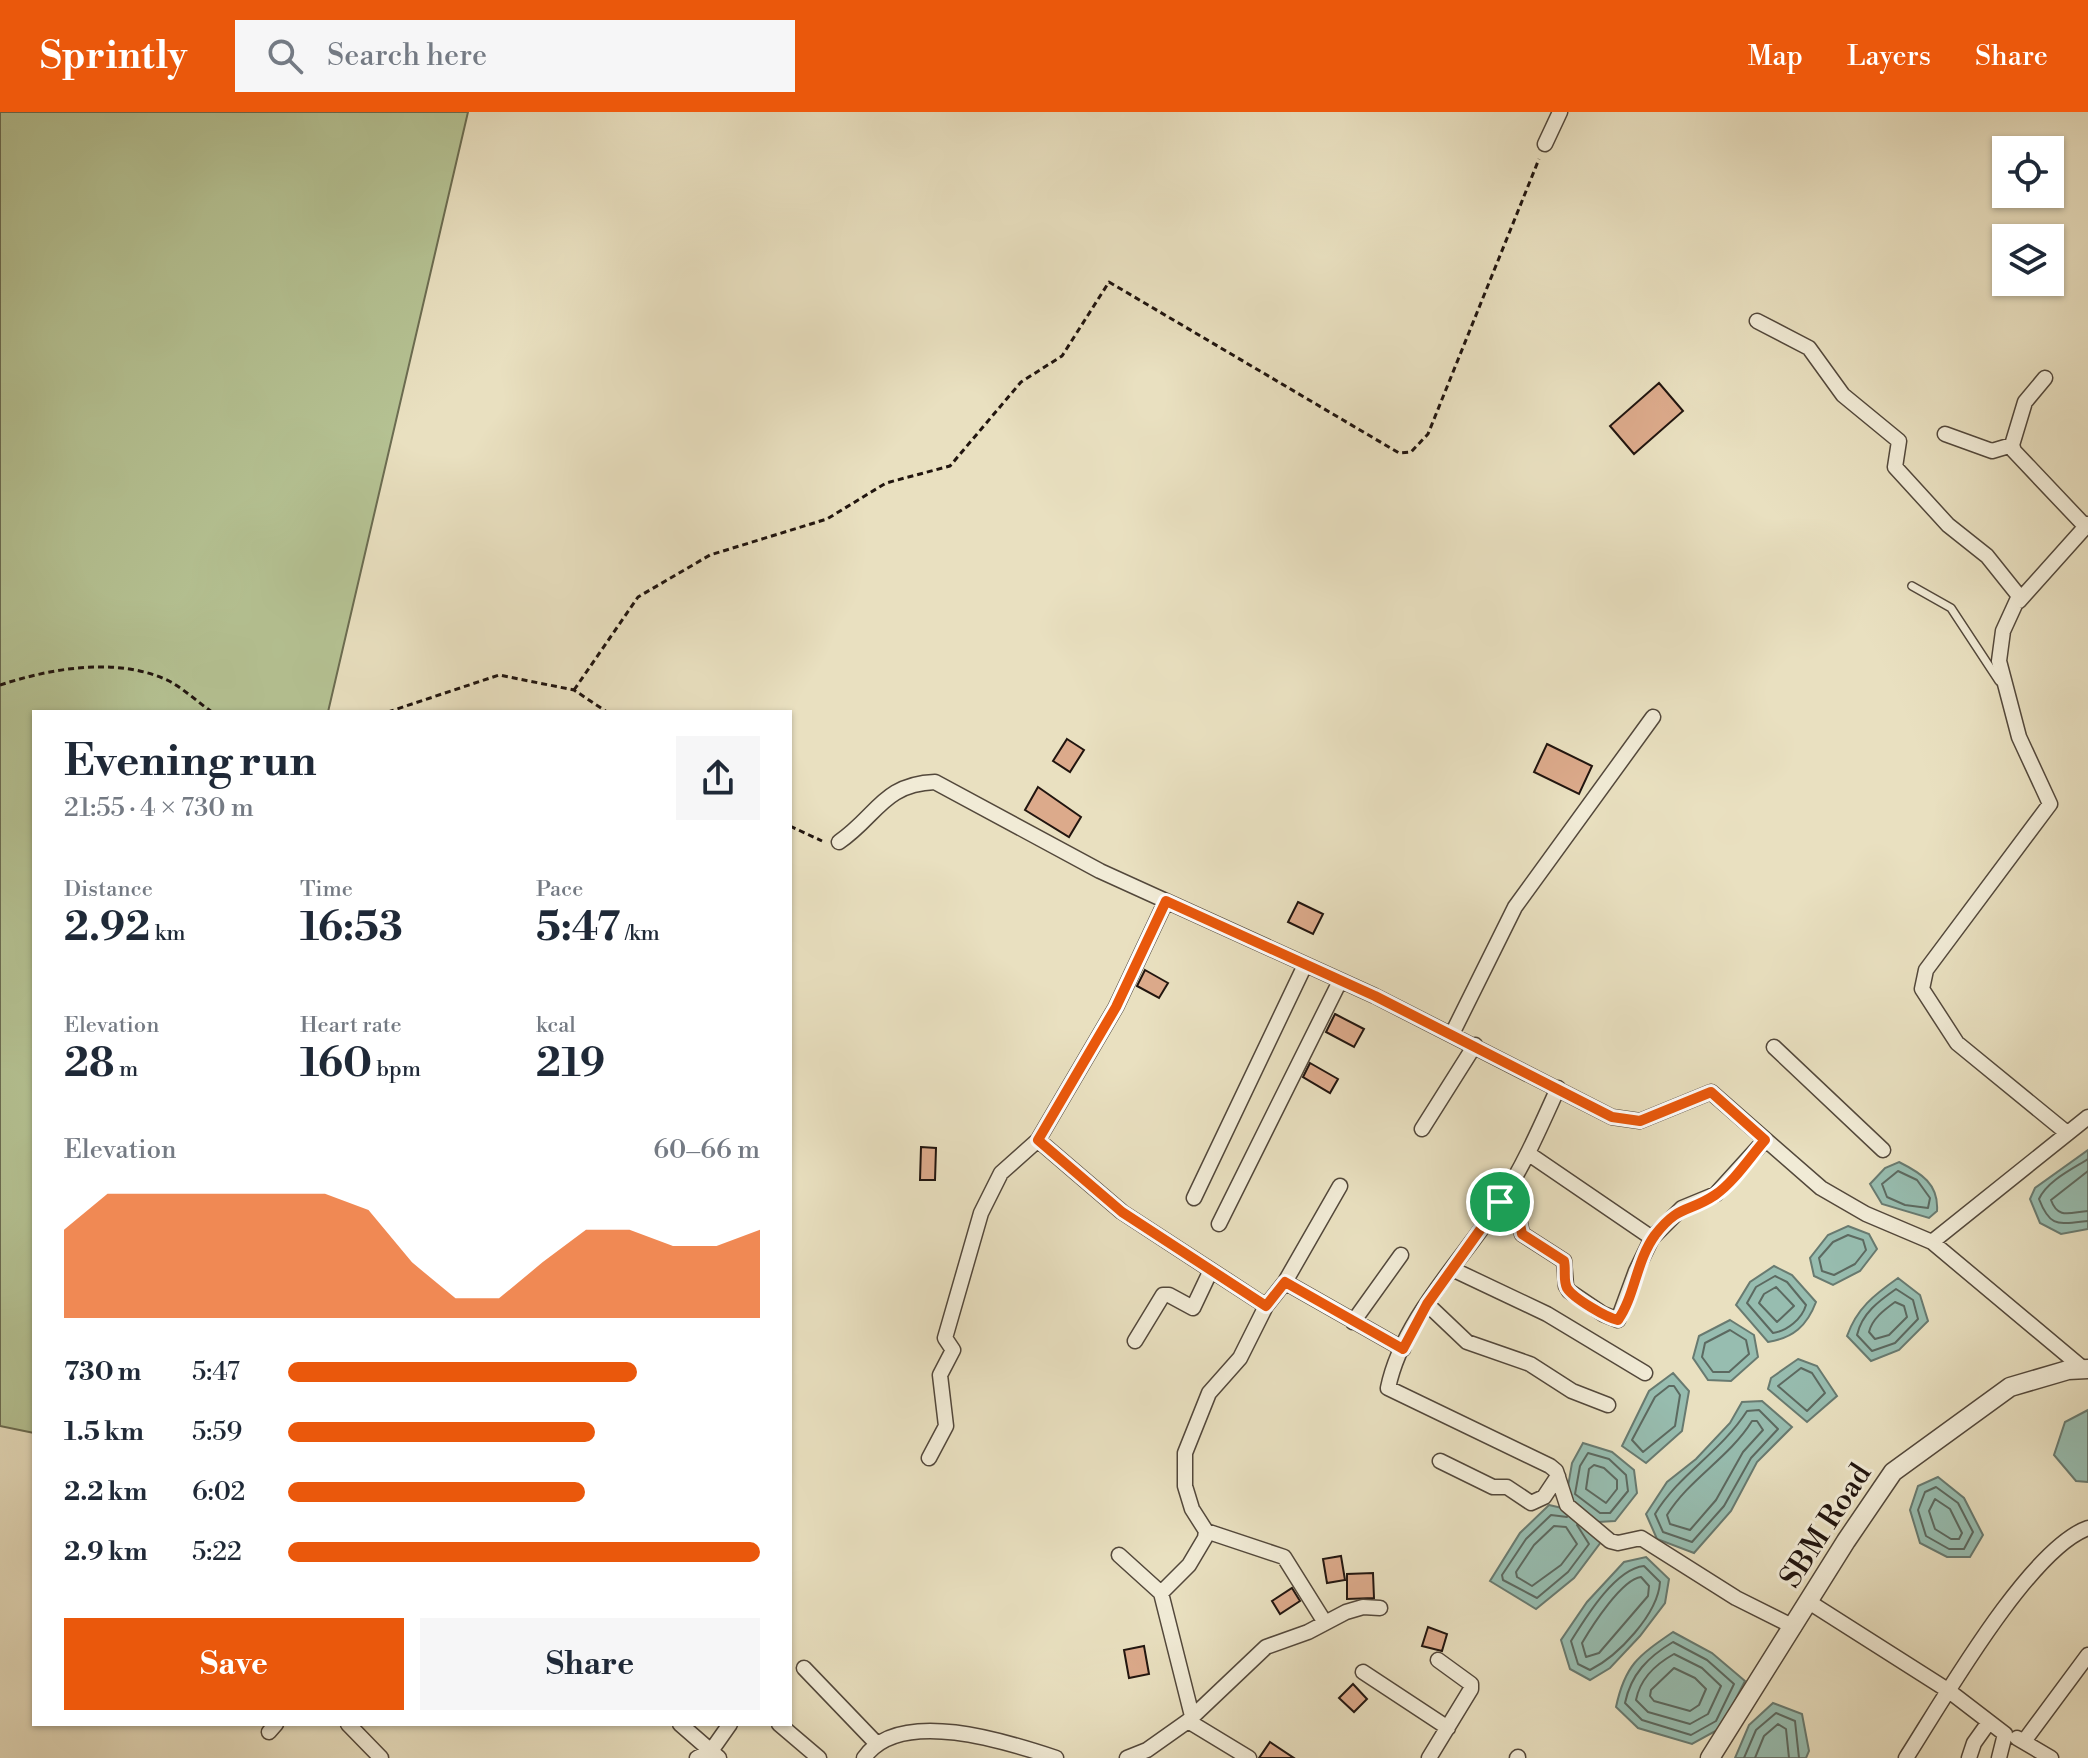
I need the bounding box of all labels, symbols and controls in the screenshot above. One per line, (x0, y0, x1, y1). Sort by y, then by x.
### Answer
search box (235, 20, 795, 92)
text: Sprintly (40, 33, 187, 80)
icon: search (263, 34, 307, 78)
text: Search here (327, 37, 487, 75)
text: Map (1748, 39, 1803, 74)
text: Layers (1847, 39, 1931, 74)
text: Share (1975, 39, 2048, 74)
map controls (1992, 136, 2064, 296)
button: locate (1992, 136, 2064, 208)
button: layers (1992, 224, 2064, 296)
text: Evening run (64, 734, 317, 789)
button: share (676, 736, 760, 820)
text: 21:55 · 4 × 730 m (64, 792, 254, 824)
text: Distance (64, 876, 153, 903)
text: Time (300, 876, 353, 903)
text: Pace (536, 876, 583, 903)
text: 2.92 (64, 903, 150, 953)
text: 16:53 (300, 903, 403, 953)
text: 5:47 (536, 903, 620, 953)
text: km (150, 920, 185, 947)
text: /km (620, 920, 660, 947)
text: Elevation (64, 1012, 159, 1039)
text: Heart rate (300, 1012, 402, 1039)
text: kcal (536, 1012, 576, 1039)
text: 28 (64, 1039, 114, 1089)
text: 160 (300, 1039, 372, 1089)
text: 219 (536, 1039, 605, 1089)
text: m (114, 1056, 138, 1083)
text: bpm (372, 1056, 421, 1083)
text: Elevation (64, 1134, 177, 1166)
text: 60–66 m (653, 1134, 760, 1166)
pin (1466, 1168, 1534, 1236)
icon: arrive (1478, 1180, 1522, 1224)
text: 730 m (64, 1356, 141, 1388)
text: 5:47 (192, 1356, 240, 1388)
text: 1.5 km (64, 1416, 144, 1448)
text: 5:59 (192, 1416, 242, 1448)
street label: SBM Road (1772, 1457, 1880, 1595)
text: 2.2 km (64, 1476, 148, 1508)
text: 6:02 (192, 1476, 245, 1508)
text: 2.9 km (64, 1536, 148, 1568)
text: 5:22 (192, 1536, 242, 1568)
button: Save (64, 1618, 404, 1710)
button: Share (420, 1618, 760, 1710)

